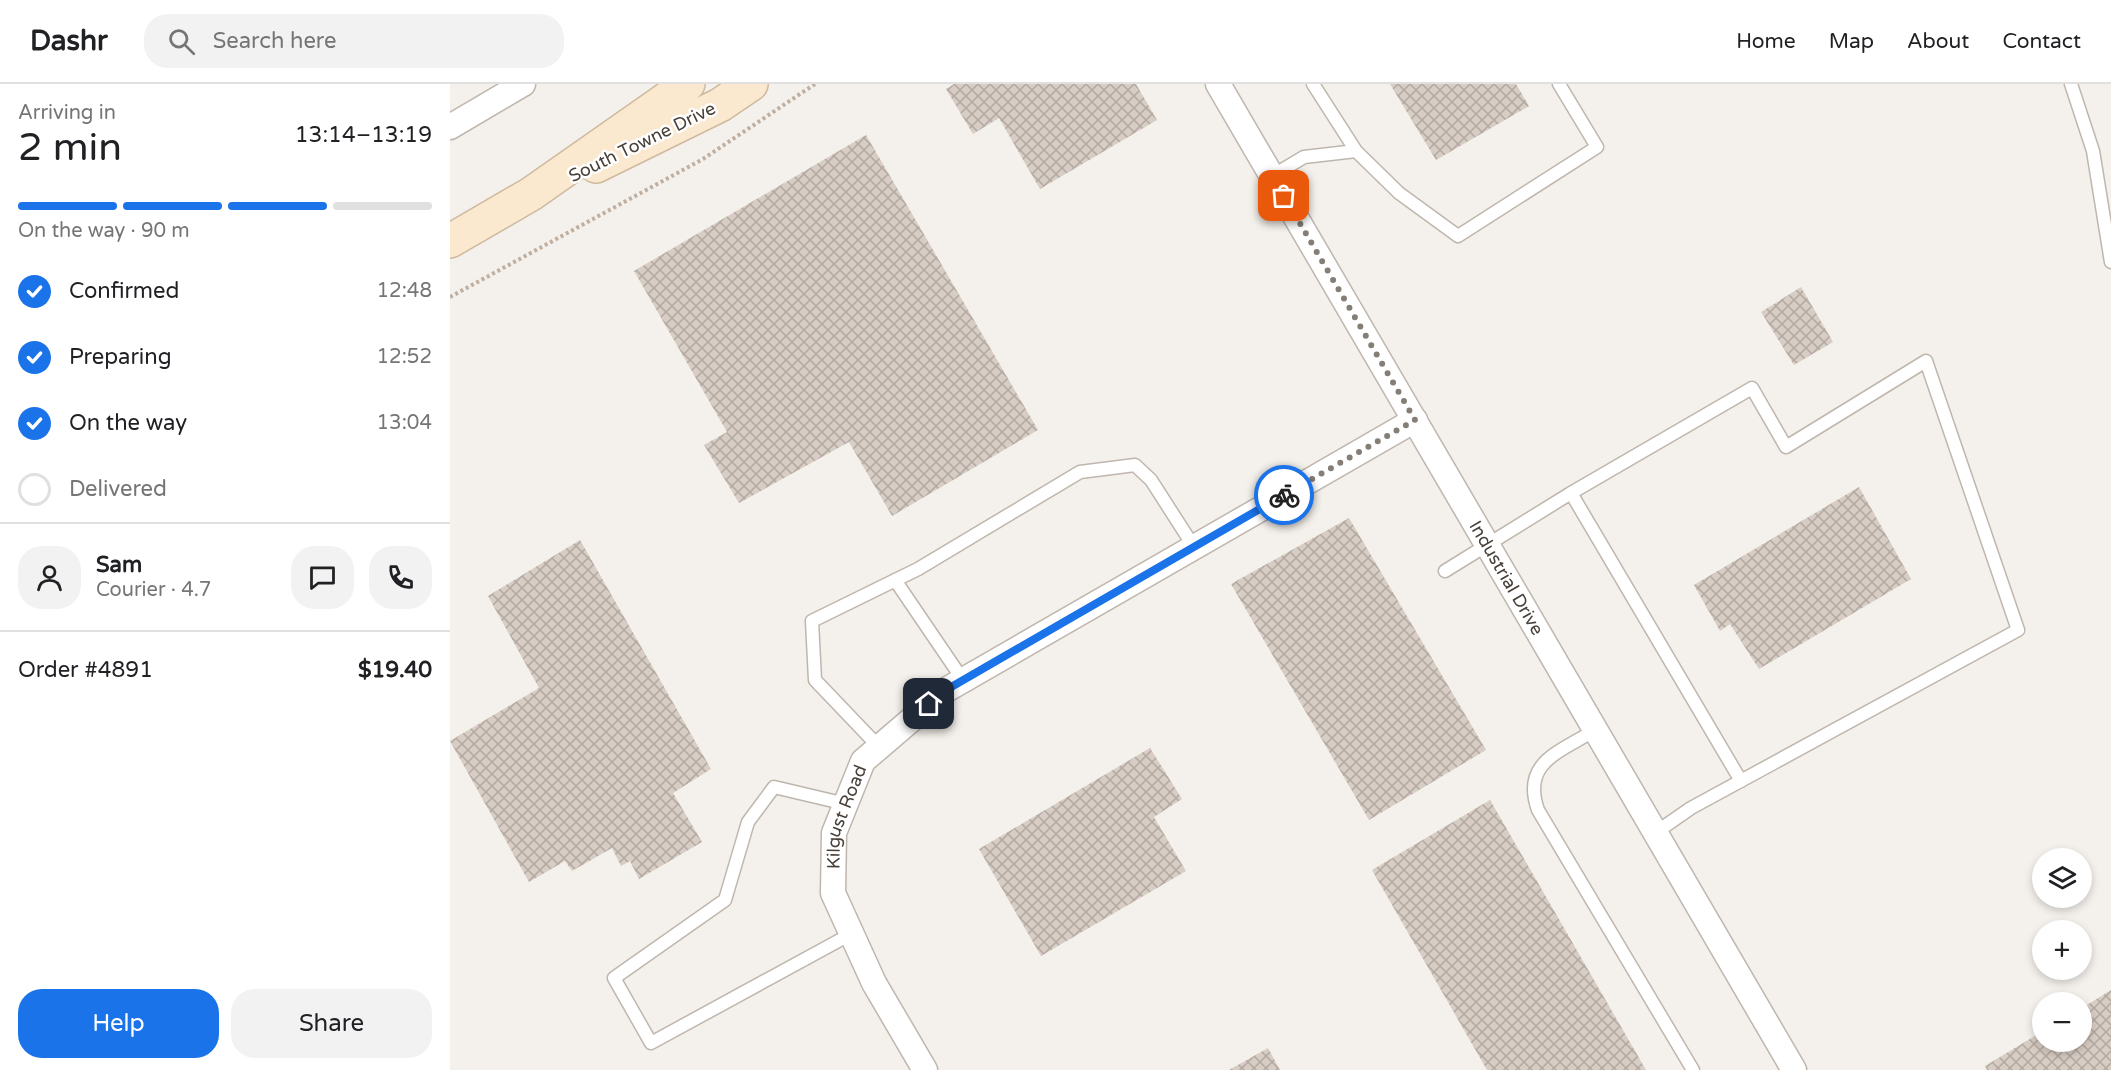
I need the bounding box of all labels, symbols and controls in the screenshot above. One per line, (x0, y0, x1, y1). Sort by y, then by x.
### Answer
search box (144, 14, 564, 68)
text: Dashr (30, 24, 108, 58)
icon: search (165, 25, 198, 58)
text: Search here (213, 28, 336, 54)
text: Home (1736, 29, 1796, 54)
text: Map (1829, 29, 1874, 54)
text: About (1907, 29, 1969, 54)
text: Contact (2002, 29, 2081, 54)
street label: South Towne Drive (565, 97, 719, 187)
text: Arriving in (18, 101, 116, 125)
text: 13:14–13:19 (295, 122, 432, 148)
text: 2 min (18, 124, 122, 171)
pin (1258, 170, 1309, 221)
icon: bag (1267, 179, 1300, 212)
text: On the way · 90 m (18, 219, 190, 243)
icon: check (18, 275, 51, 308)
text: Confirmed (69, 278, 179, 304)
text: 12:48 (377, 279, 432, 303)
icon: check (18, 341, 51, 374)
text: Preparing (69, 344, 172, 370)
text: 12:52 (377, 345, 432, 369)
icon: check (18, 407, 51, 440)
text: On the way (69, 410, 187, 436)
text: 13:04 (377, 411, 432, 435)
courier (1254, 465, 1314, 525)
text: Delivered (69, 476, 167, 502)
icon: bike (1268, 479, 1301, 512)
street label: Industrial Drive (1465, 517, 1549, 639)
button: person (18, 546, 81, 609)
button: chat (291, 546, 354, 609)
button: phone (369, 546, 432, 609)
text: Sam (96, 552, 142, 578)
text: Courier · 4.7 (96, 578, 211, 602)
text: Order #4891 (18, 657, 153, 683)
text: $19.40 (358, 657, 432, 683)
pin (903, 678, 954, 729)
icon: home (912, 687, 945, 720)
street label: Kilgust Road (822, 762, 871, 869)
map controls (2032, 848, 2092, 1052)
button: layers (2032, 848, 2092, 908)
button: + (2032, 920, 2092, 980)
button: Help (18, 989, 219, 1058)
button: Share (231, 989, 432, 1058)
button: − (2032, 992, 2092, 1052)

